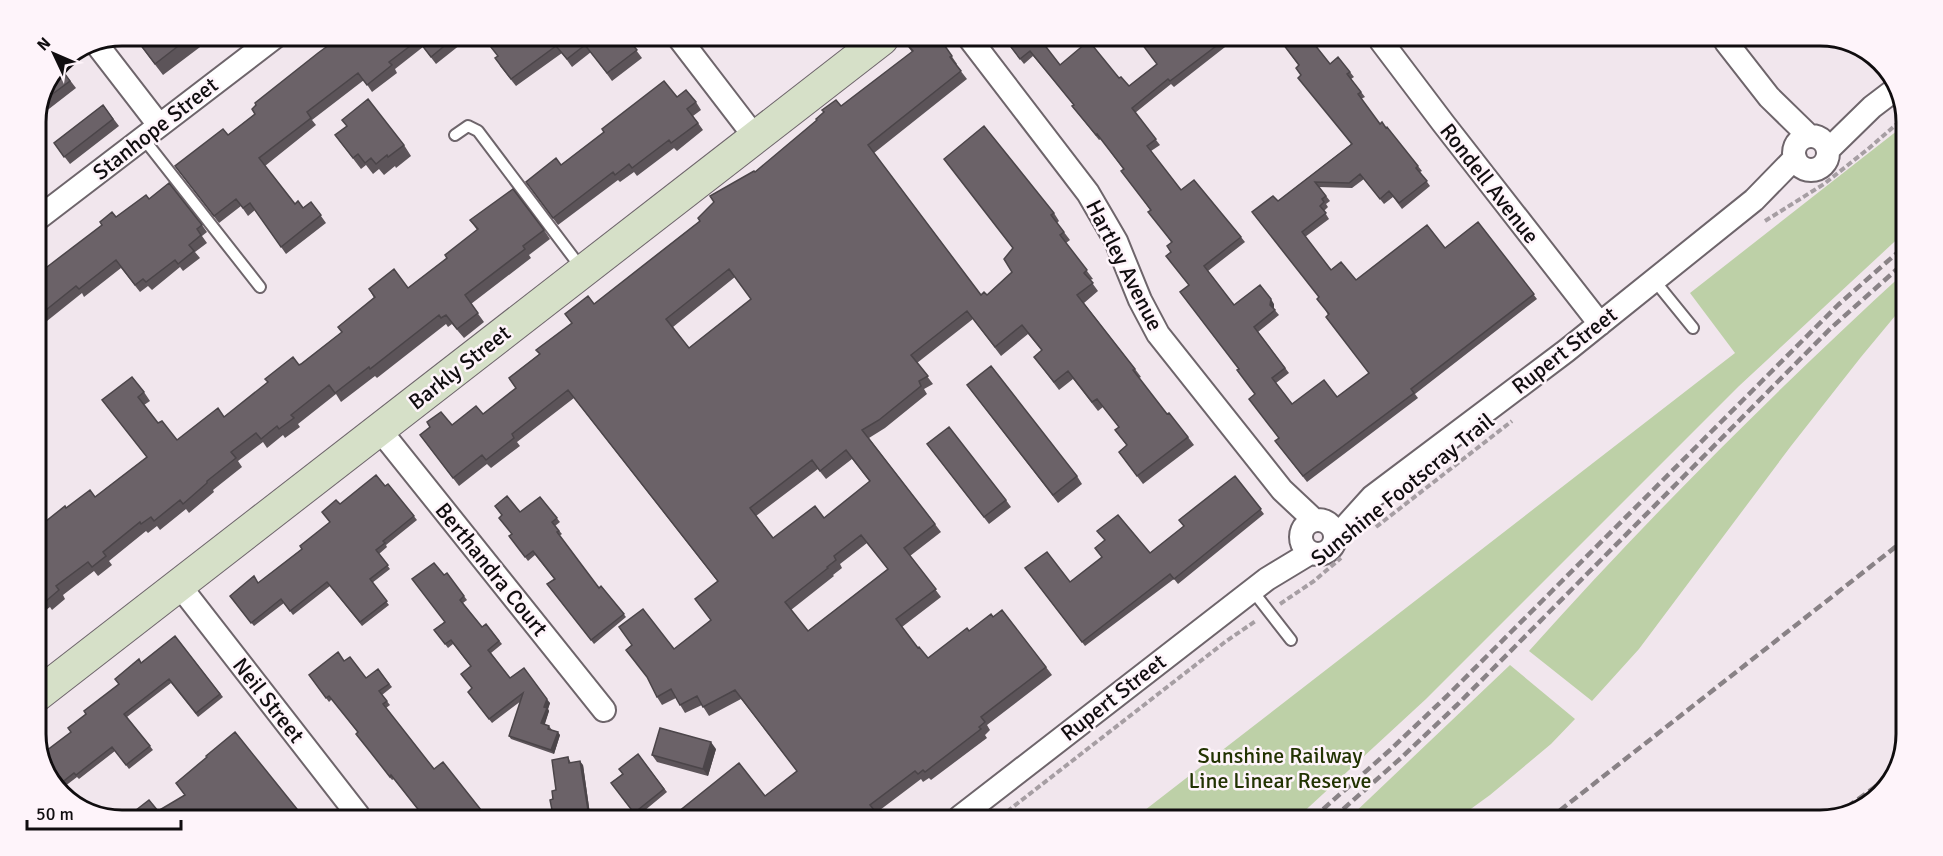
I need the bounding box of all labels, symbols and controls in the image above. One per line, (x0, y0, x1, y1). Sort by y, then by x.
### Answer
north arrow (24, 24, 84, 84)
text: N (33, 33, 55, 55)
street label: Stanhope Street (87, 71, 223, 186)
street label: Rondell Avenue (1434, 118, 1545, 249)
street label: Hartley Avenue (1080, 195, 1169, 335)
street label: Rupert Street (1506, 301, 1622, 400)
street label: Barkly Street (403, 319, 516, 416)
street label: Sunshine Footscray Trail (1305, 407, 1499, 572)
street label: Berthandra Court (429, 497, 554, 642)
street label: Rupert Street (1055, 648, 1171, 747)
street label: Neil Street (227, 652, 310, 748)
park label: Sunshine Railway Line Linear Reserve (1188, 742, 1372, 794)
scale bar (27, 793, 182, 831)
text: 50 m (36, 803, 74, 825)

